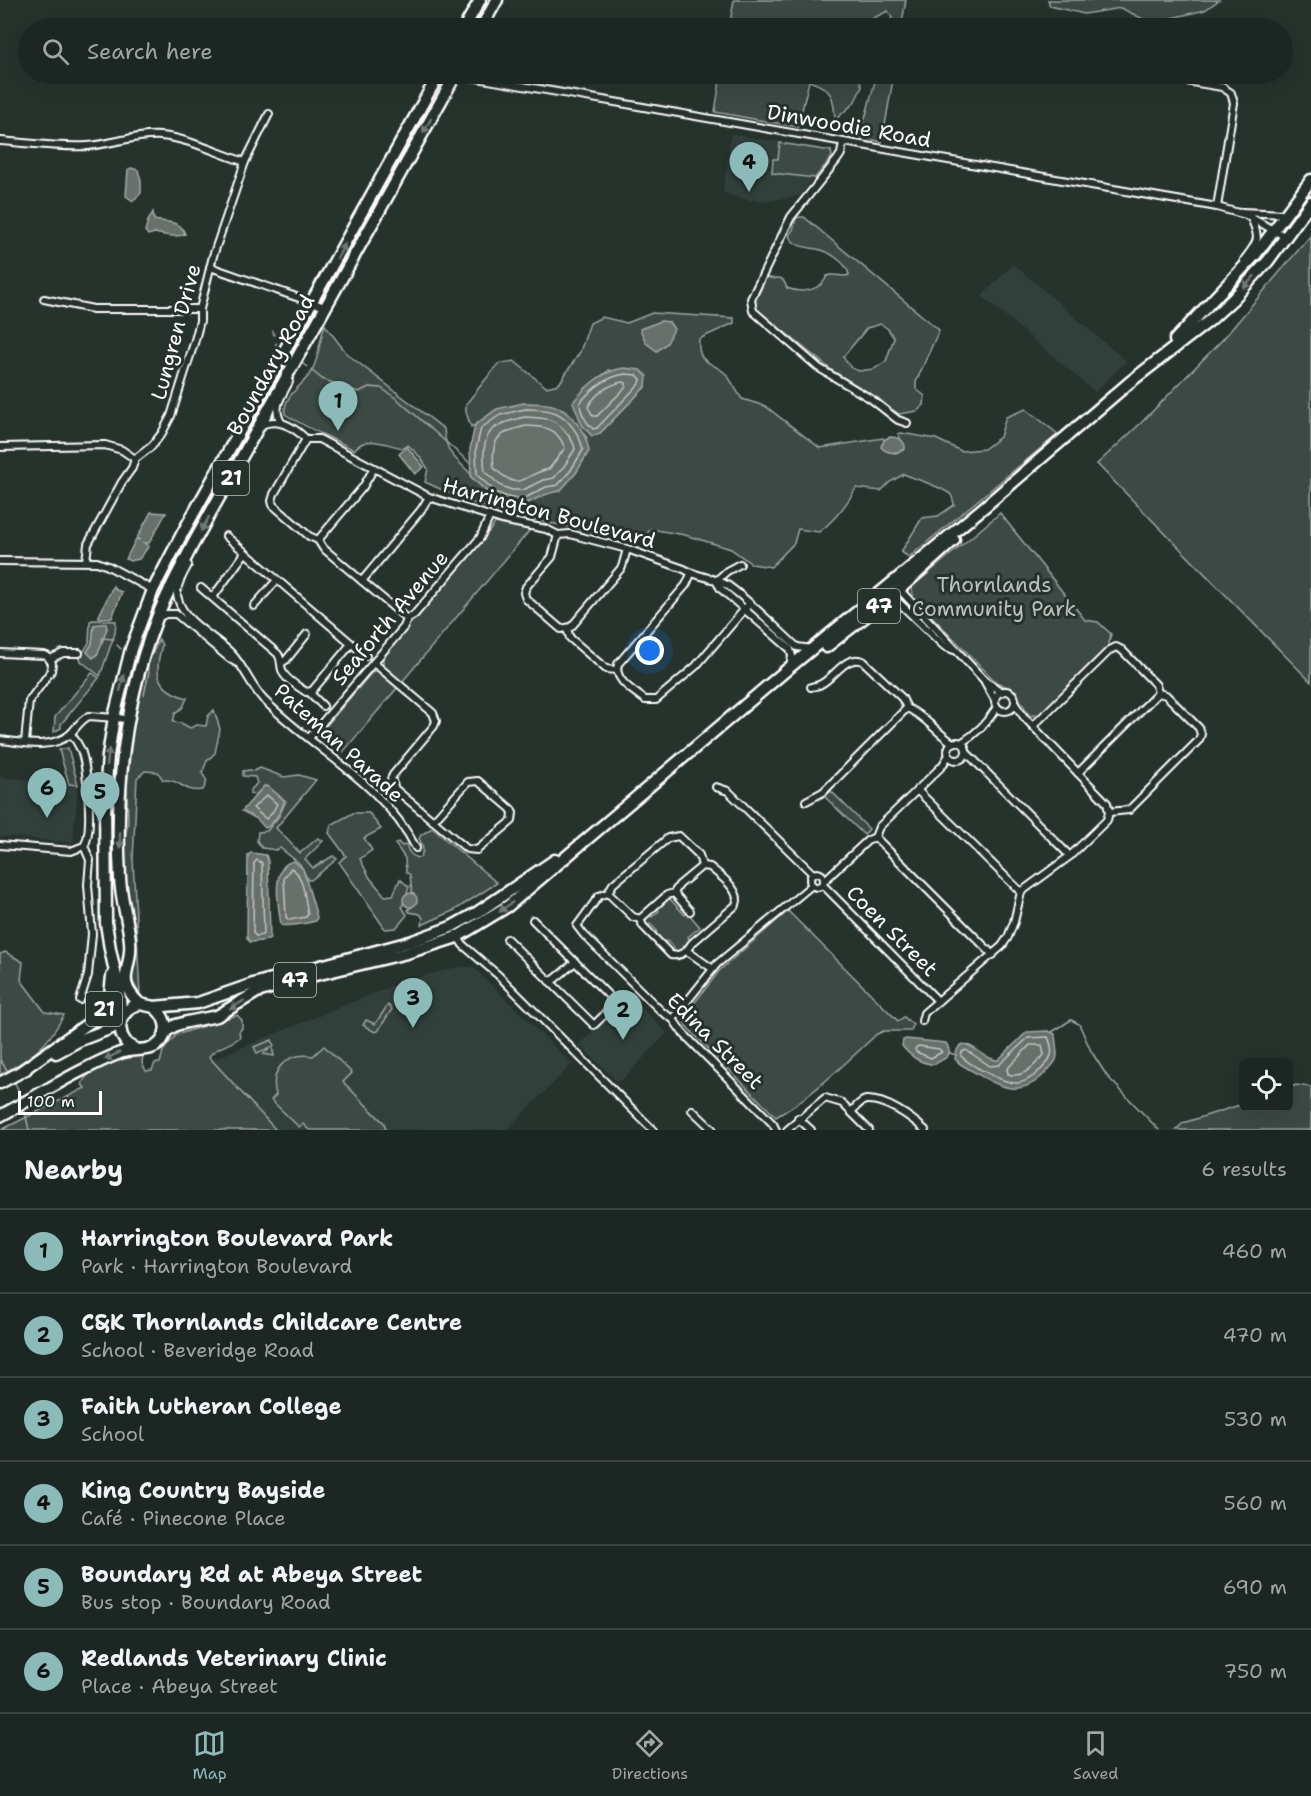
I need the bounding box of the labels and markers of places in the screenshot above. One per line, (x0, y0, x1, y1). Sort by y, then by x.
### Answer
pin: 4 (730, 142, 768, 192)
pin: 1 (318, 382, 358, 431)
pin: 6 (28, 768, 66, 818)
pin: 5 (80, 772, 120, 822)
pin: 3 (394, 978, 432, 1028)
pin: 2 (604, 990, 642, 1040)

